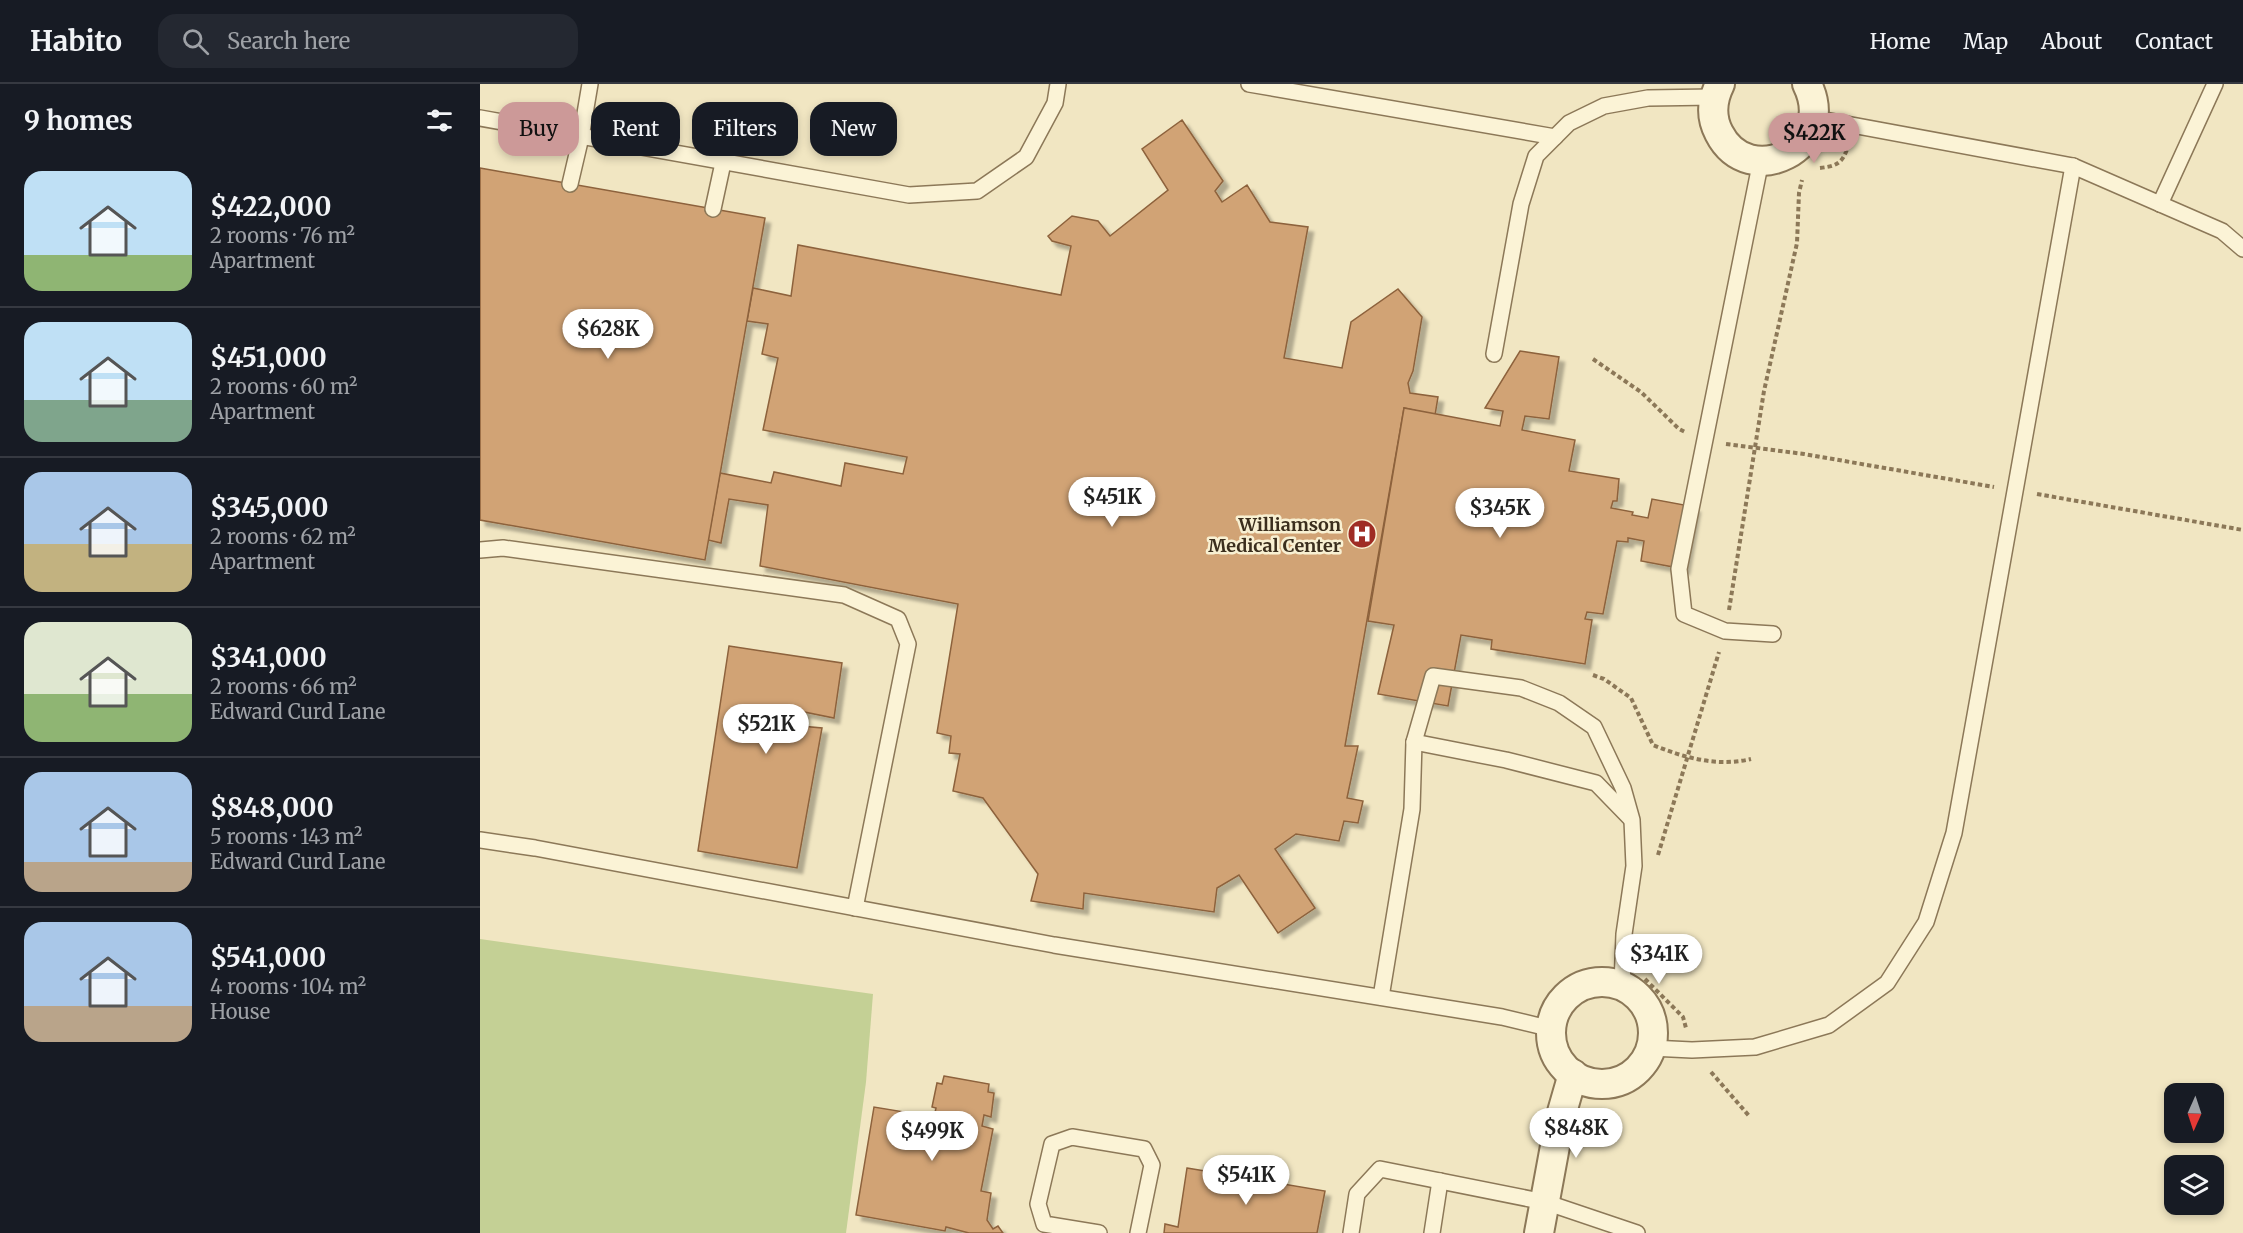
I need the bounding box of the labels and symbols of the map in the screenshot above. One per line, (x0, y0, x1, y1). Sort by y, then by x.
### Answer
pin: $422K (1772, 113, 1856, 164)
pin: $628K (566, 309, 650, 360)
pin: $451K (1070, 477, 1154, 528)
pin: $345K (1458, 488, 1542, 539)
place label: Williamson Medical Center (1208, 513, 1341, 557)
hospital icon: Williamson Medical Center (1346, 518, 1378, 550)
pin: $521K (724, 704, 808, 755)
pin: $341K (1617, 934, 1701, 985)
north arrow (2164, 1083, 2224, 1143)
pin: $848K (1534, 1108, 1618, 1159)
pin: $499K (890, 1111, 974, 1162)
pin: $541K (1204, 1155, 1288, 1206)

